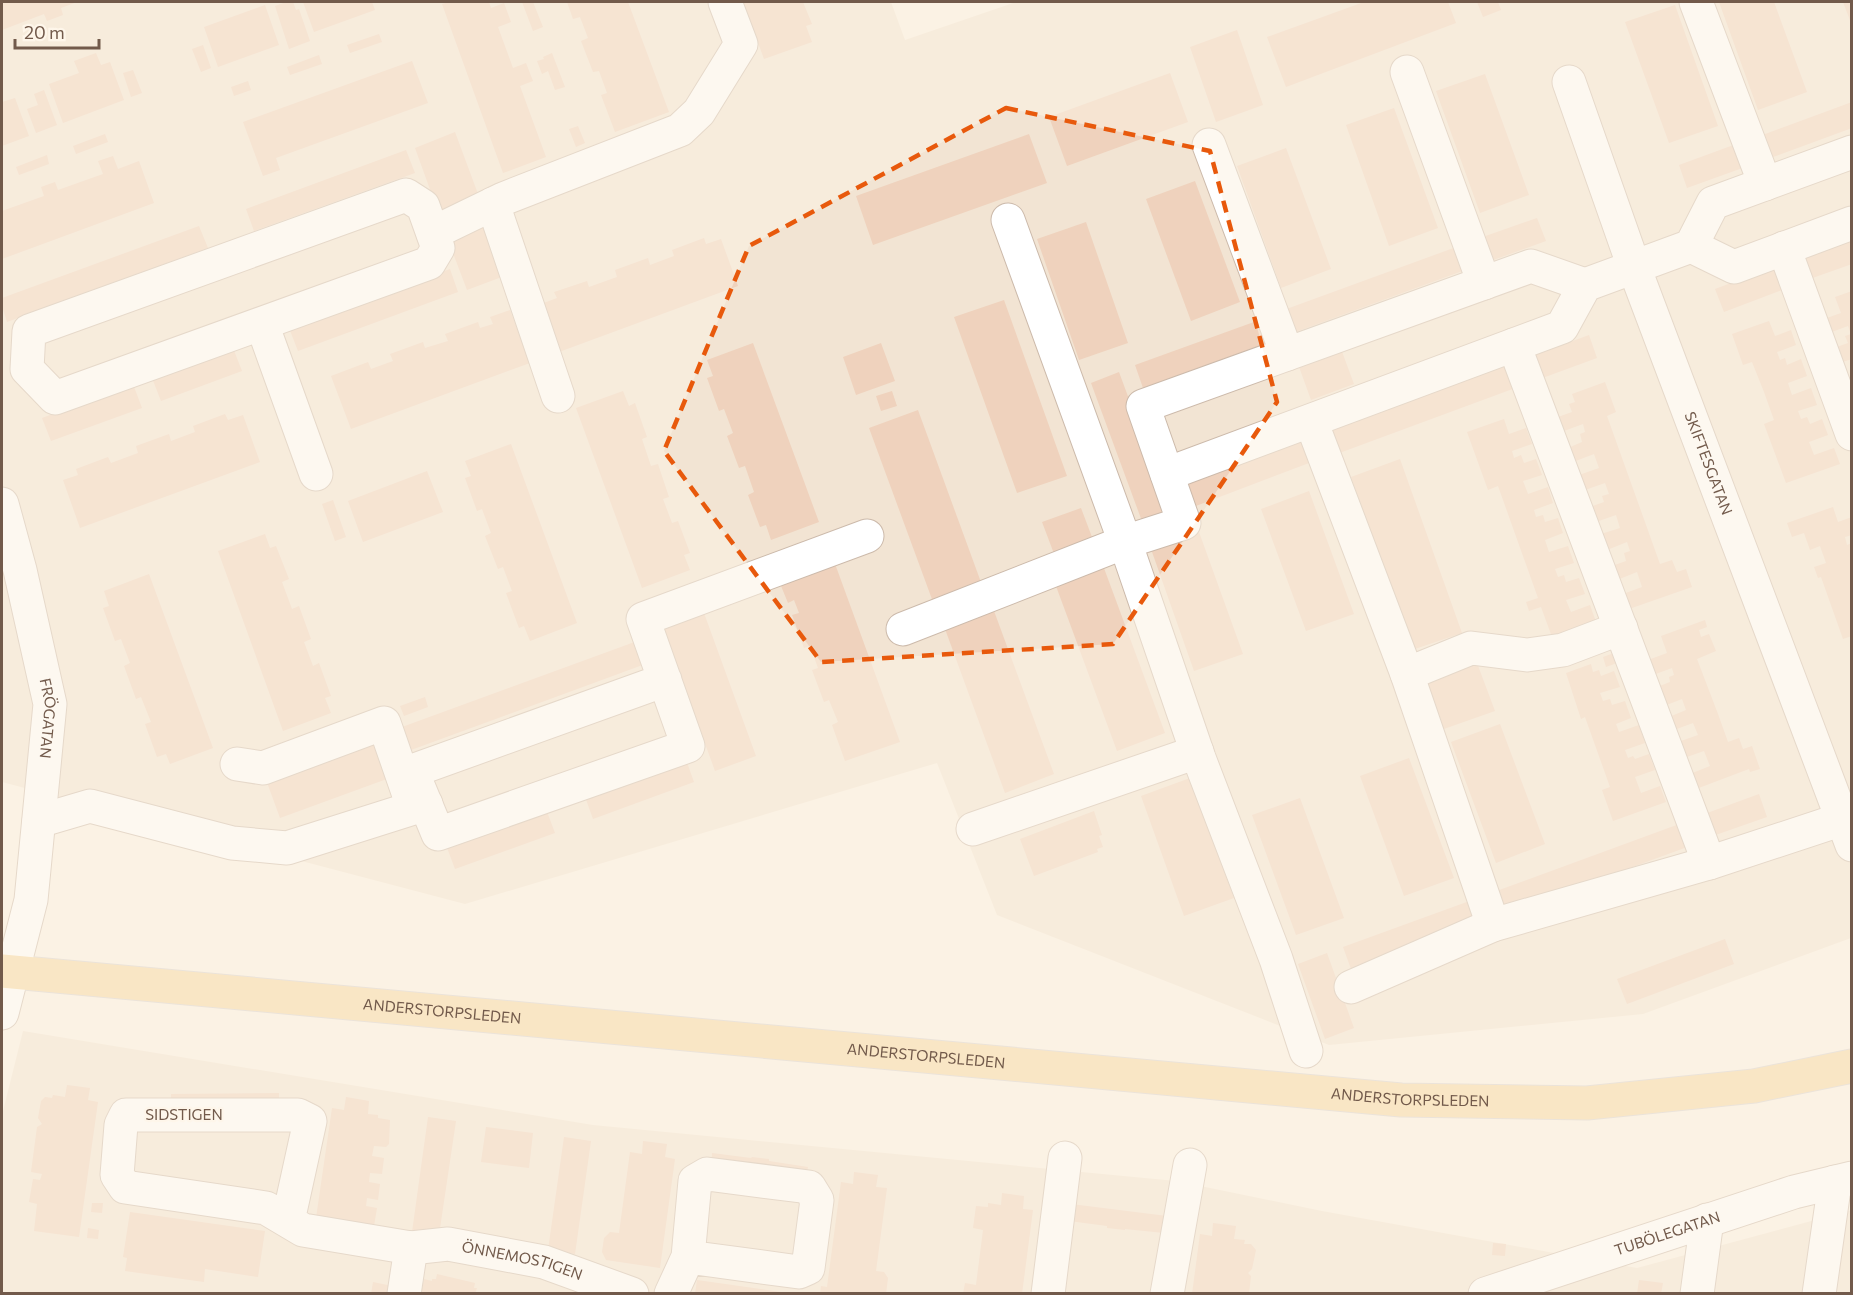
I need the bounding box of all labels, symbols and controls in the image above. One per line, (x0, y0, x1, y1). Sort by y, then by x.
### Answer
scale bar (15, 12, 99, 50)
text: 20 m (24, 21, 65, 43)
street label: SKIFTESGATAN (1681, 409, 1737, 517)
street label: FRÖGATAN (36, 676, 61, 759)
street label: ANDERSTORPSLEDEN (362, 994, 522, 1027)
street label: ANDERSTORPSLEDEN (846, 1039, 1006, 1071)
street label: ANDERSTORPSLEDEN (1330, 1084, 1490, 1109)
street label: SIDSTIGEN (145, 1105, 223, 1123)
street label: TUBÖLEGATAN (1612, 1207, 1722, 1259)
street label: ÖNNEMOSTIGEN (460, 1237, 585, 1283)

